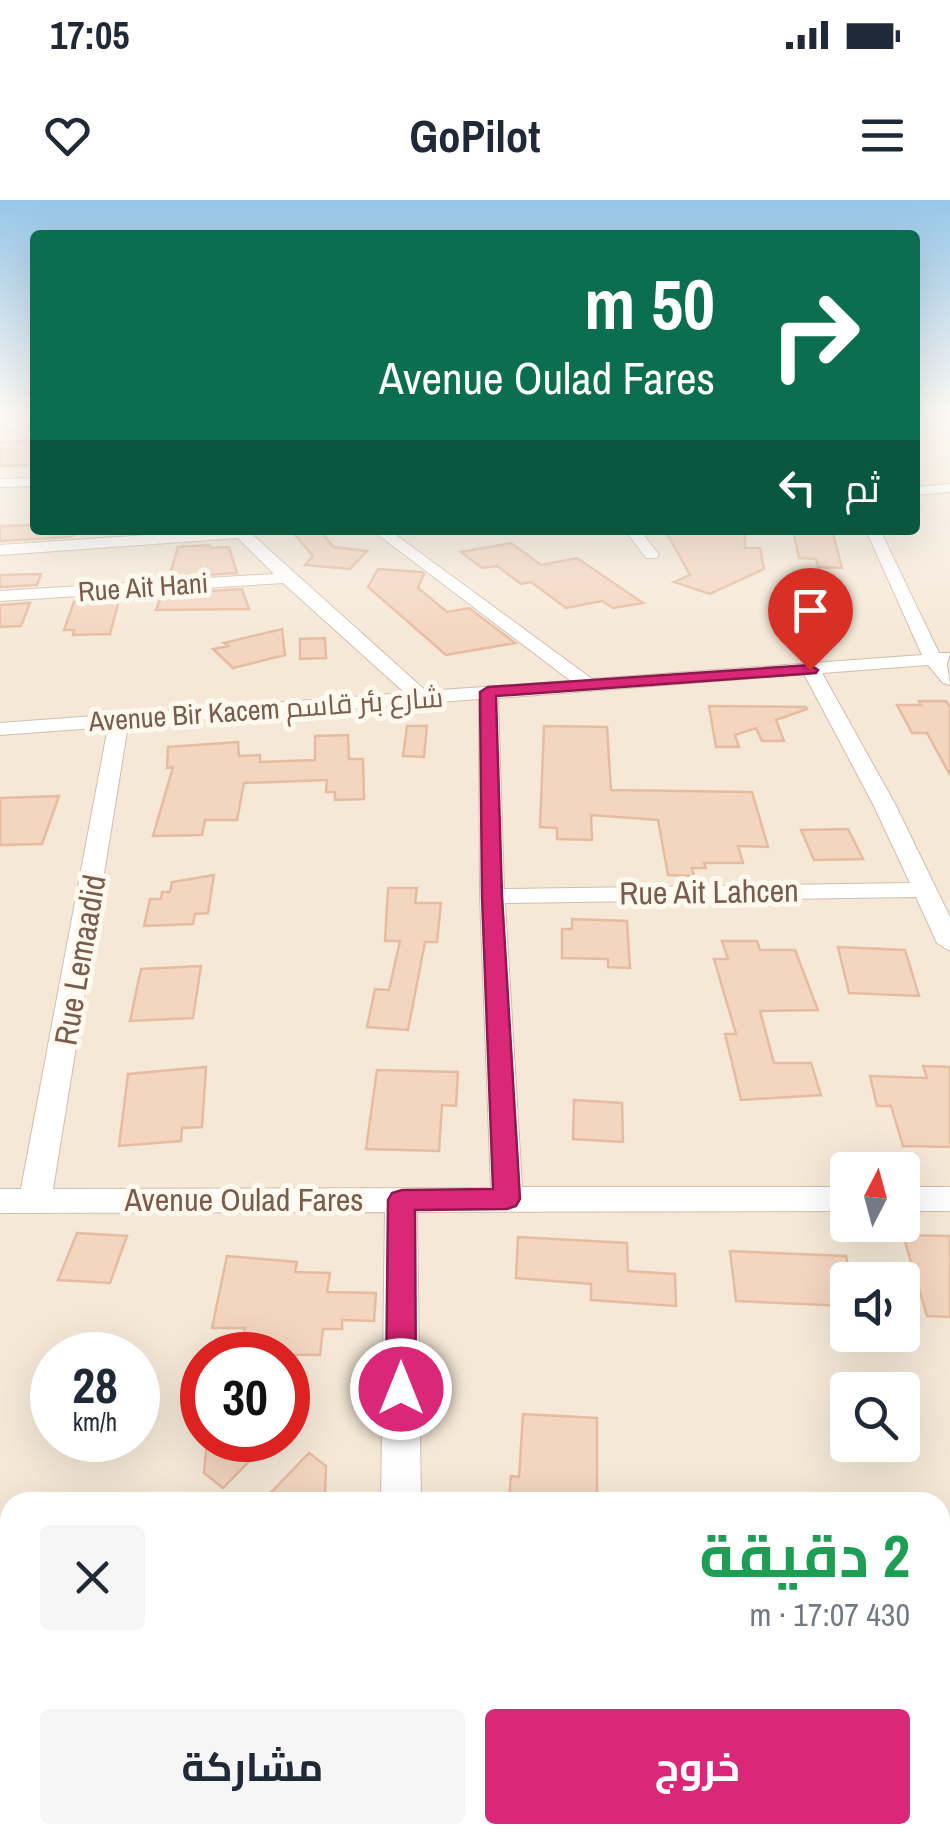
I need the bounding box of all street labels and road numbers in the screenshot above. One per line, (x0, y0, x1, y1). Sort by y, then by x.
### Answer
street label: Rue Ait Hani (77, 564, 209, 610)
street label: Avenue Bir Kacem شارع بئر قاسم (86, 678, 445, 741)
street label: Rue Ait Lahcen (619, 868, 799, 915)
street label: Rue Lemaadid (43, 871, 116, 1048)
street label: Avenue Oulad Fares (124, 1178, 363, 1221)

